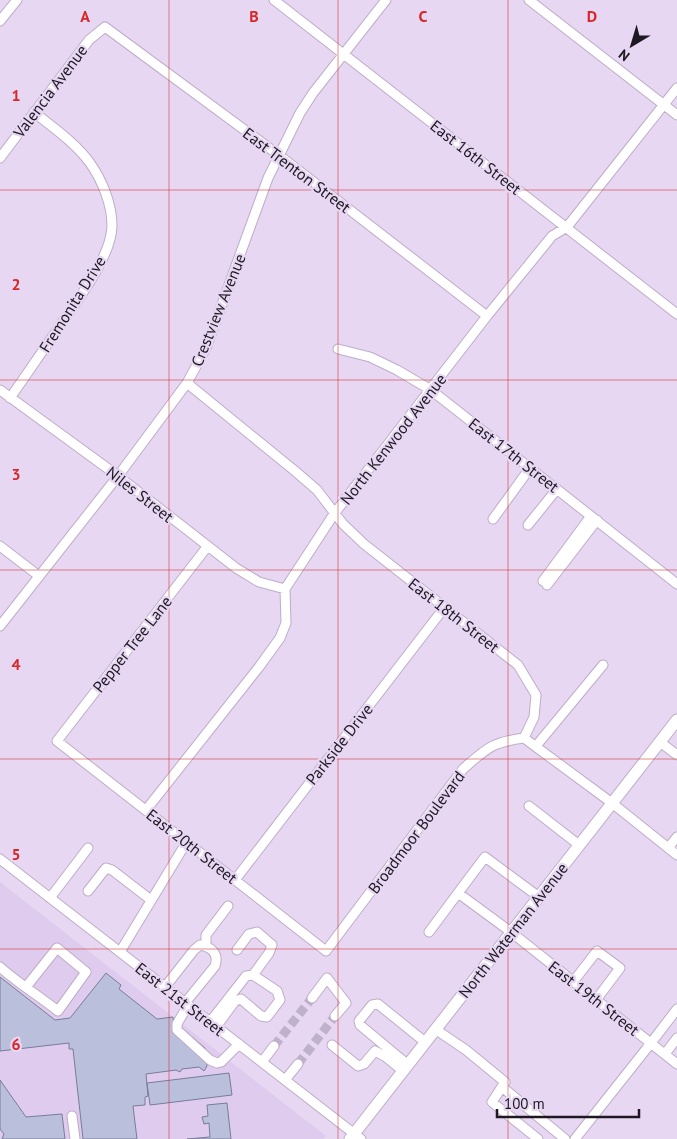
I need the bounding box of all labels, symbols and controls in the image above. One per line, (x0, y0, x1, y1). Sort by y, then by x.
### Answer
text: A (80, 6, 90, 26)
text: B (249, 6, 259, 26)
text: C (419, 6, 428, 26)
text: D (587, 6, 597, 26)
north arrow (607, 20, 657, 70)
street label: Valencia Avenue (8, 41, 91, 142)
text: N (615, 45, 633, 65)
text: 1 (11, 85, 21, 105)
street label: East 16th Street (427, 115, 526, 199)
street label: East Trenton Street (239, 123, 355, 217)
street label: Crestview Avenue (186, 251, 250, 369)
street label: Fremonita Drive (34, 252, 110, 356)
text: 2 (11, 274, 21, 294)
street label: North Kenwood Avenue (336, 370, 450, 508)
street label: East 17th Street (465, 413, 564, 497)
street label: Niles Street (102, 462, 178, 527)
text: 3 (11, 464, 21, 484)
street label: East 18th Street (405, 573, 504, 657)
street label: Pepper Tree Lane (88, 592, 176, 696)
text: 4 (11, 654, 21, 674)
street label: Parkside Drive (301, 700, 377, 788)
street label: Broadmoor Boulevard (363, 767, 469, 897)
street label: East 20th Street (143, 804, 242, 888)
text: 5 (11, 844, 21, 864)
street label: North Waterman Avenue (454, 858, 572, 1002)
street label: East 19th Street (545, 956, 644, 1040)
street label: East 21st Street (131, 958, 229, 1040)
text: 6 (11, 1034, 21, 1054)
scale bar (497, 1086, 640, 1118)
text: 100 m (504, 1094, 545, 1113)

